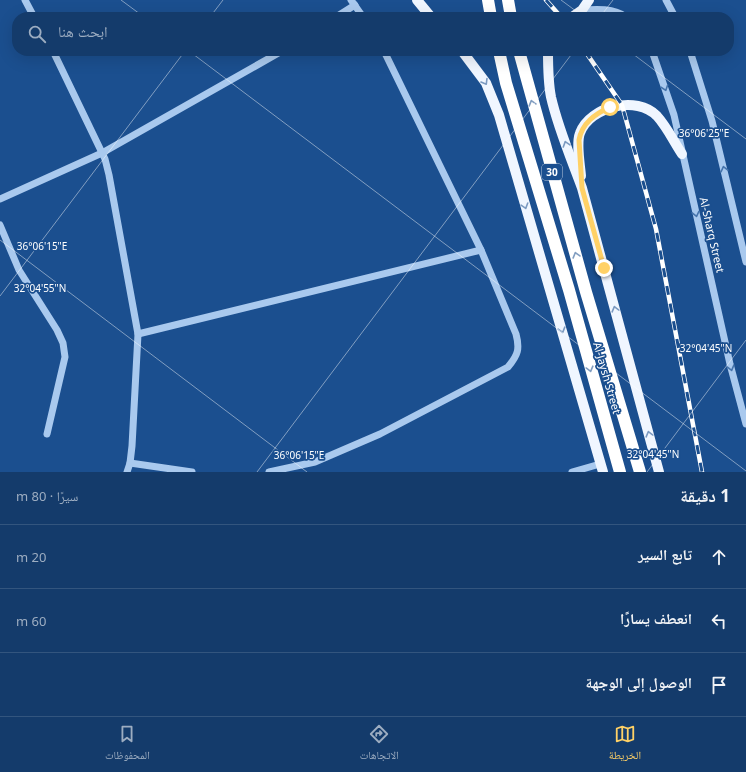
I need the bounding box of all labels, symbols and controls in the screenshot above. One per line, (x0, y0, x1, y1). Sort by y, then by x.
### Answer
search box (12, 12, 734, 56)
text: ابحث هنا (58, 21, 108, 41)
icon: search (26, 23, 48, 45)
one-way arrow (480, 78, 488, 85)
one-way arrow (660, 84, 668, 91)
route start (601, 98, 619, 116)
one-way arrow (529, 100, 537, 106)
text: 36°06'25"E (679, 126, 729, 140)
one-way arrow (562, 141, 571, 148)
road number: 30 (542, 164, 562, 180)
one-way arrow (720, 166, 728, 173)
street label: Al-Sharq Street (697, 196, 728, 274)
one-way arrow (520, 202, 529, 209)
one-way arrow (691, 211, 699, 217)
text: 36°06'15"E (17, 239, 67, 253)
one-way arrow (572, 252, 581, 259)
route end (595, 259, 613, 277)
text: 32°04'55"N (14, 281, 66, 295)
one-way arrow (611, 306, 620, 313)
one-way arrow (557, 326, 566, 333)
street label: Al-Jaysh Street (590, 340, 625, 415)
text: 32°04'45"N (680, 341, 732, 355)
one-way arrow (586, 365, 594, 372)
one-way arrow (726, 365, 734, 371)
one-way arrow (645, 431, 654, 438)
text: 32°04'45"N (627, 447, 679, 461)
text: 36°06'15"E (274, 448, 324, 462)
text: 1 دقيقة (680, 484, 730, 507)
text: سيرًا · 80 m (16, 487, 78, 505)
text: تابع السير (638, 544, 692, 564)
icon: ahead (708, 546, 730, 568)
text: 20 m (16, 548, 46, 566)
text: انعطف يسارًا (620, 608, 692, 628)
icon: left (708, 610, 730, 632)
text: 60 m (16, 612, 46, 630)
text: الوصول إلى الوجهة (586, 672, 692, 692)
icon: arrive (708, 674, 730, 696)
tab: المحفوظات (105, 723, 150, 766)
tab: الاتجاهات (360, 723, 399, 766)
tab: الخريطة (609, 723, 641, 766)

